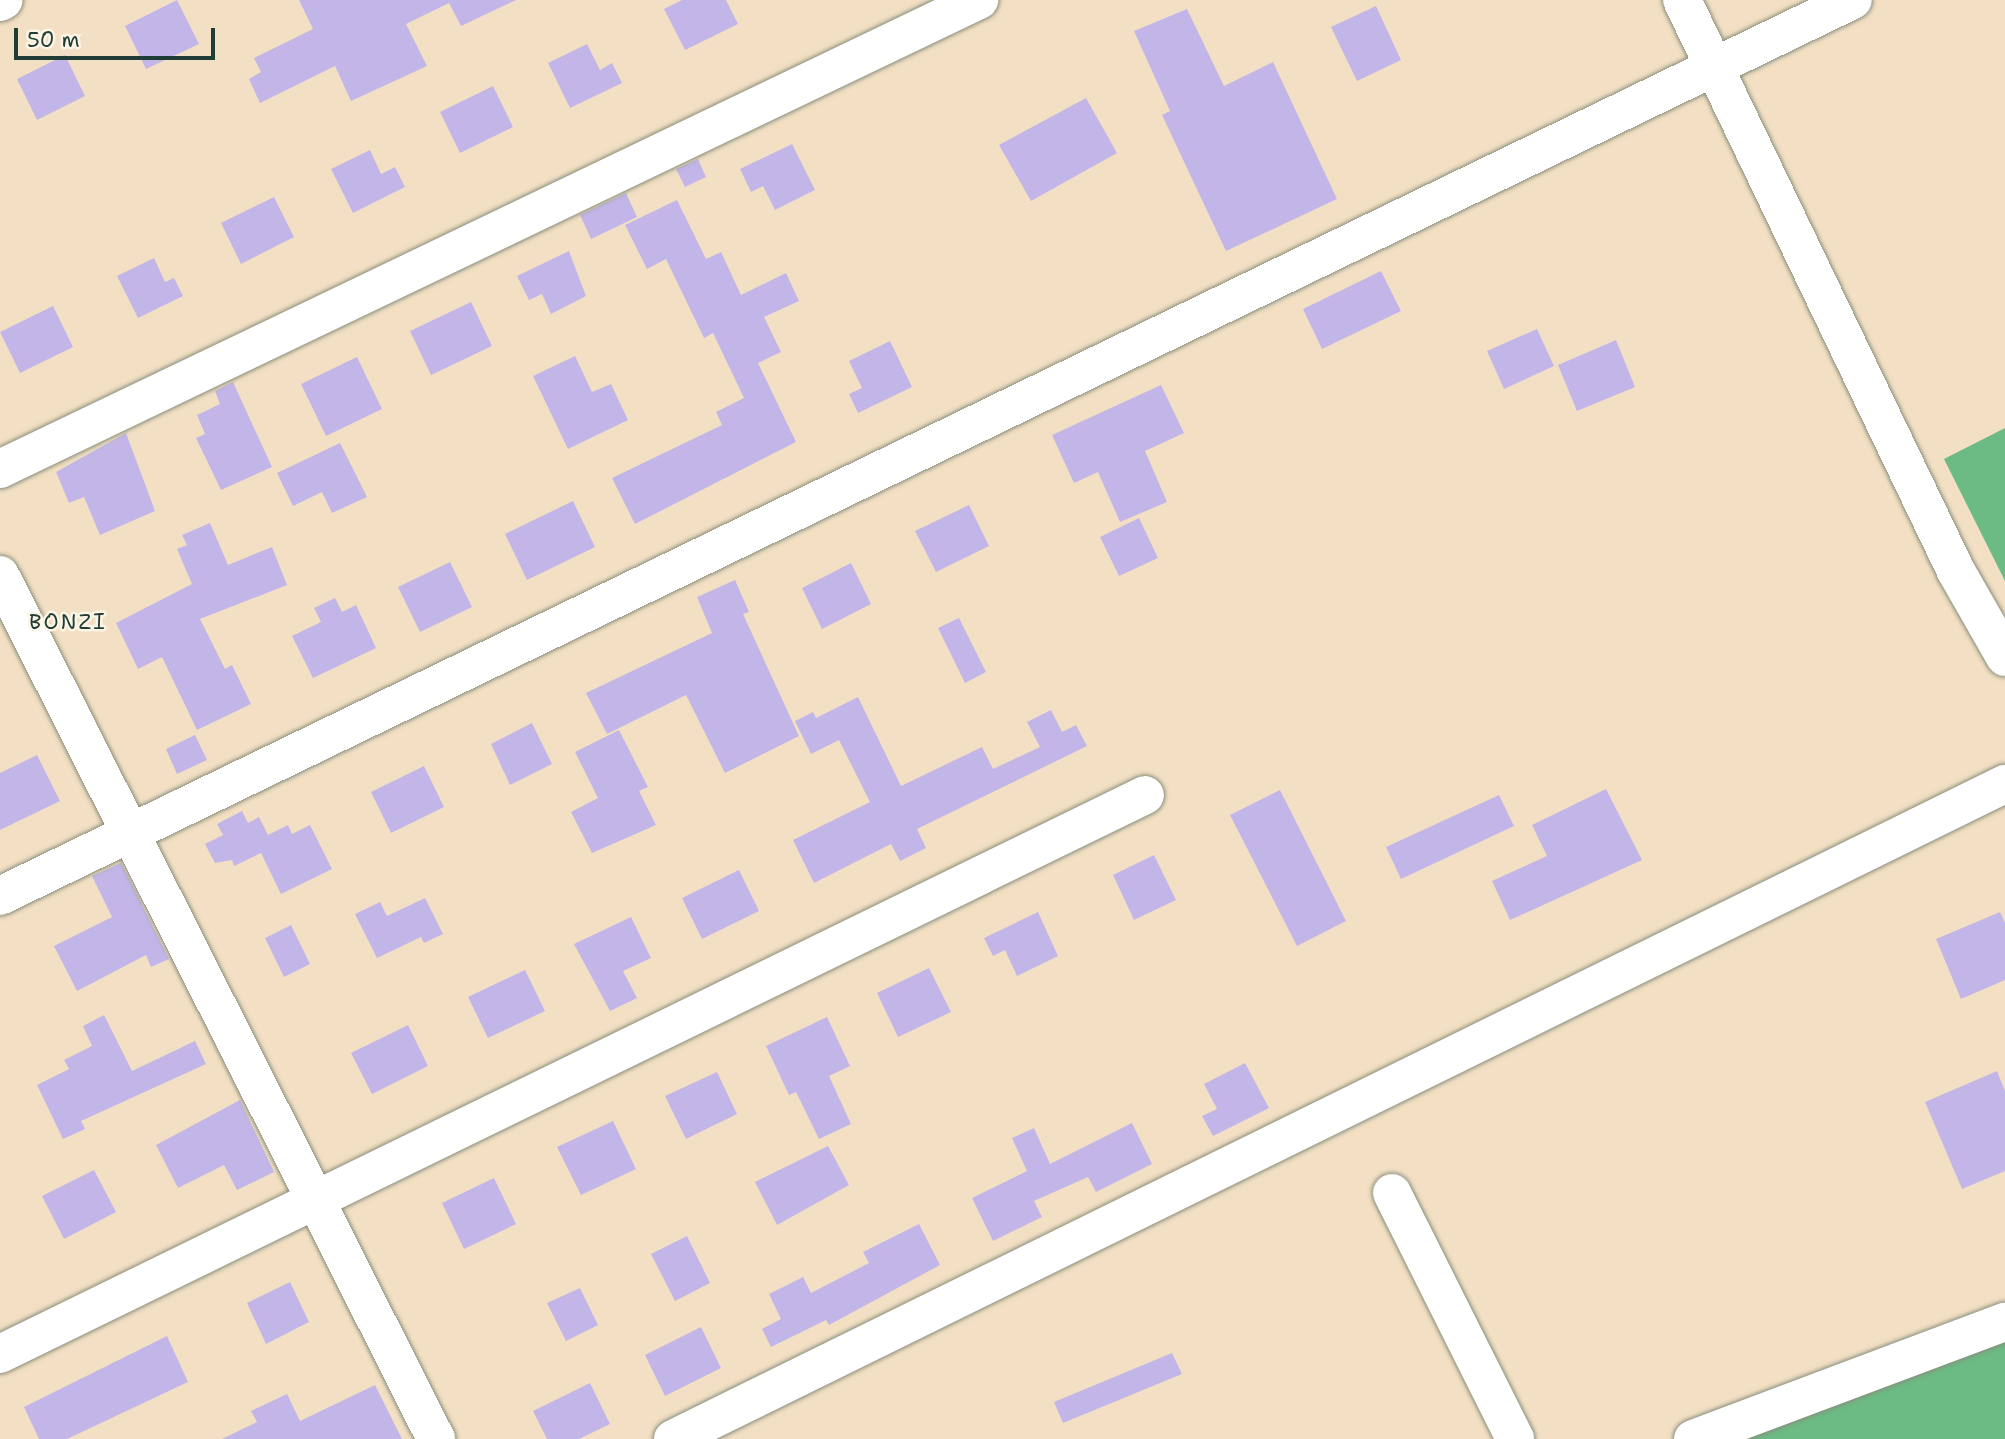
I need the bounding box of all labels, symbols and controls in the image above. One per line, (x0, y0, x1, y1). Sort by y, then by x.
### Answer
scale bar (18, 14, 219, 58)
text: 50 m (27, 26, 80, 54)
district label: BONZI (30, 609, 106, 635)

